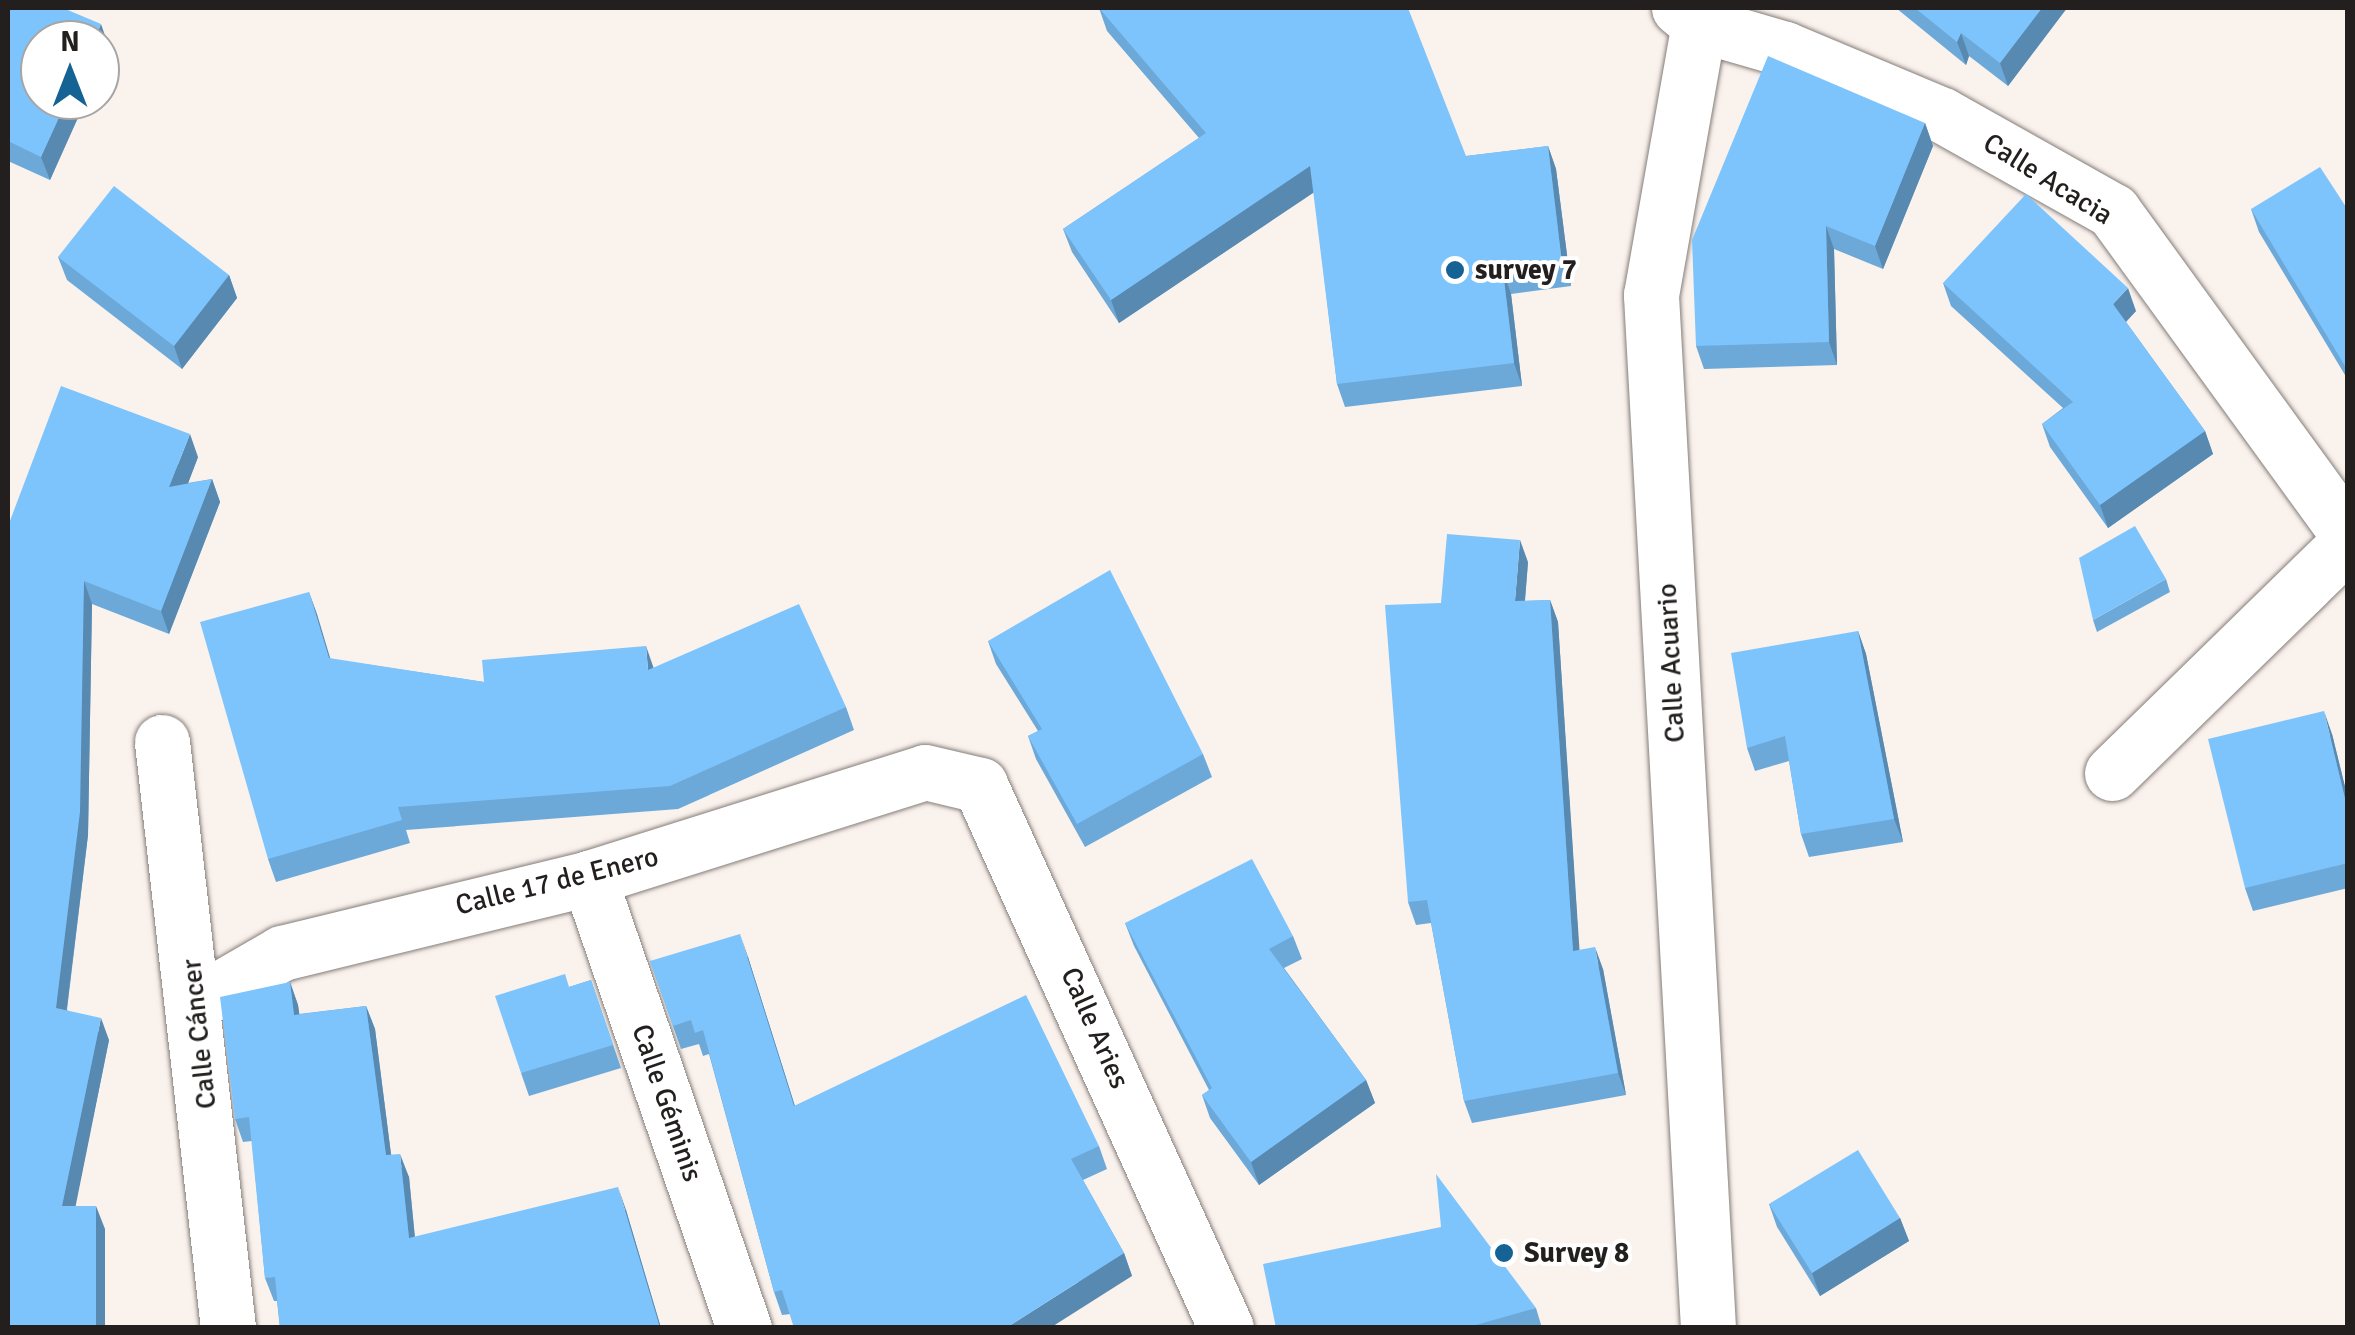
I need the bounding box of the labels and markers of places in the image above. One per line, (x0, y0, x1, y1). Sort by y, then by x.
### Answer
place label: survey 7 (1475, 253, 1577, 287)
marker: survey 7 (1444, 259, 1466, 281)
place label: Survey 8 (1524, 1236, 1629, 1270)
marker: Survey 8 (1493, 1242, 1515, 1264)

